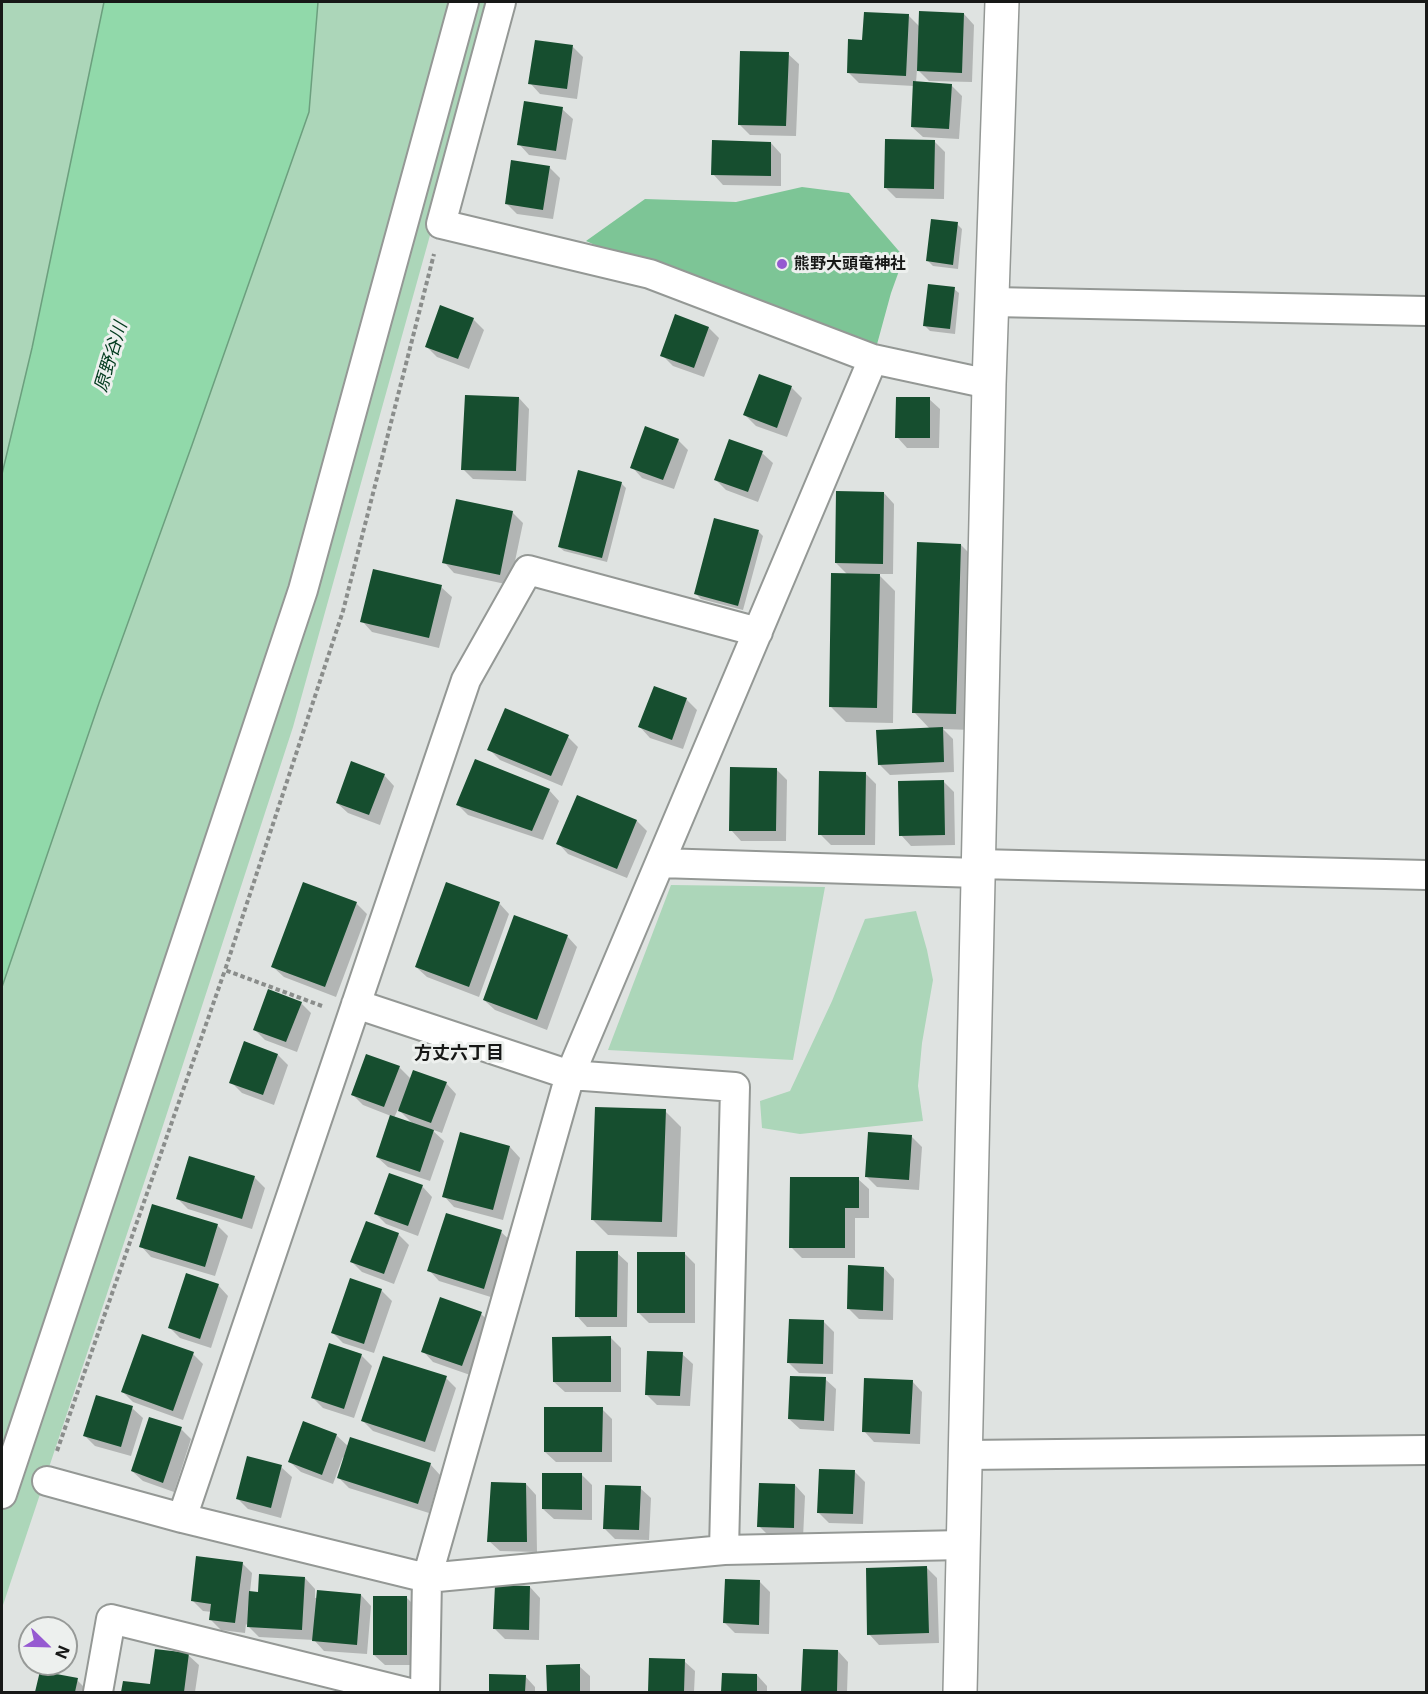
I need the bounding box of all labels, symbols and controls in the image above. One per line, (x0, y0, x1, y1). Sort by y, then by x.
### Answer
place label: 熊野大頭竜神社 (794, 254, 906, 274)
marker: 熊野大頭竜神社 (775, 257, 789, 271)
water label: 原野谷川 (90, 319, 132, 395)
district label: 方丈六丁目 (414, 1043, 504, 1065)
north arrow (18, 1616, 78, 1676)
text: N (51, 1643, 74, 1662)

